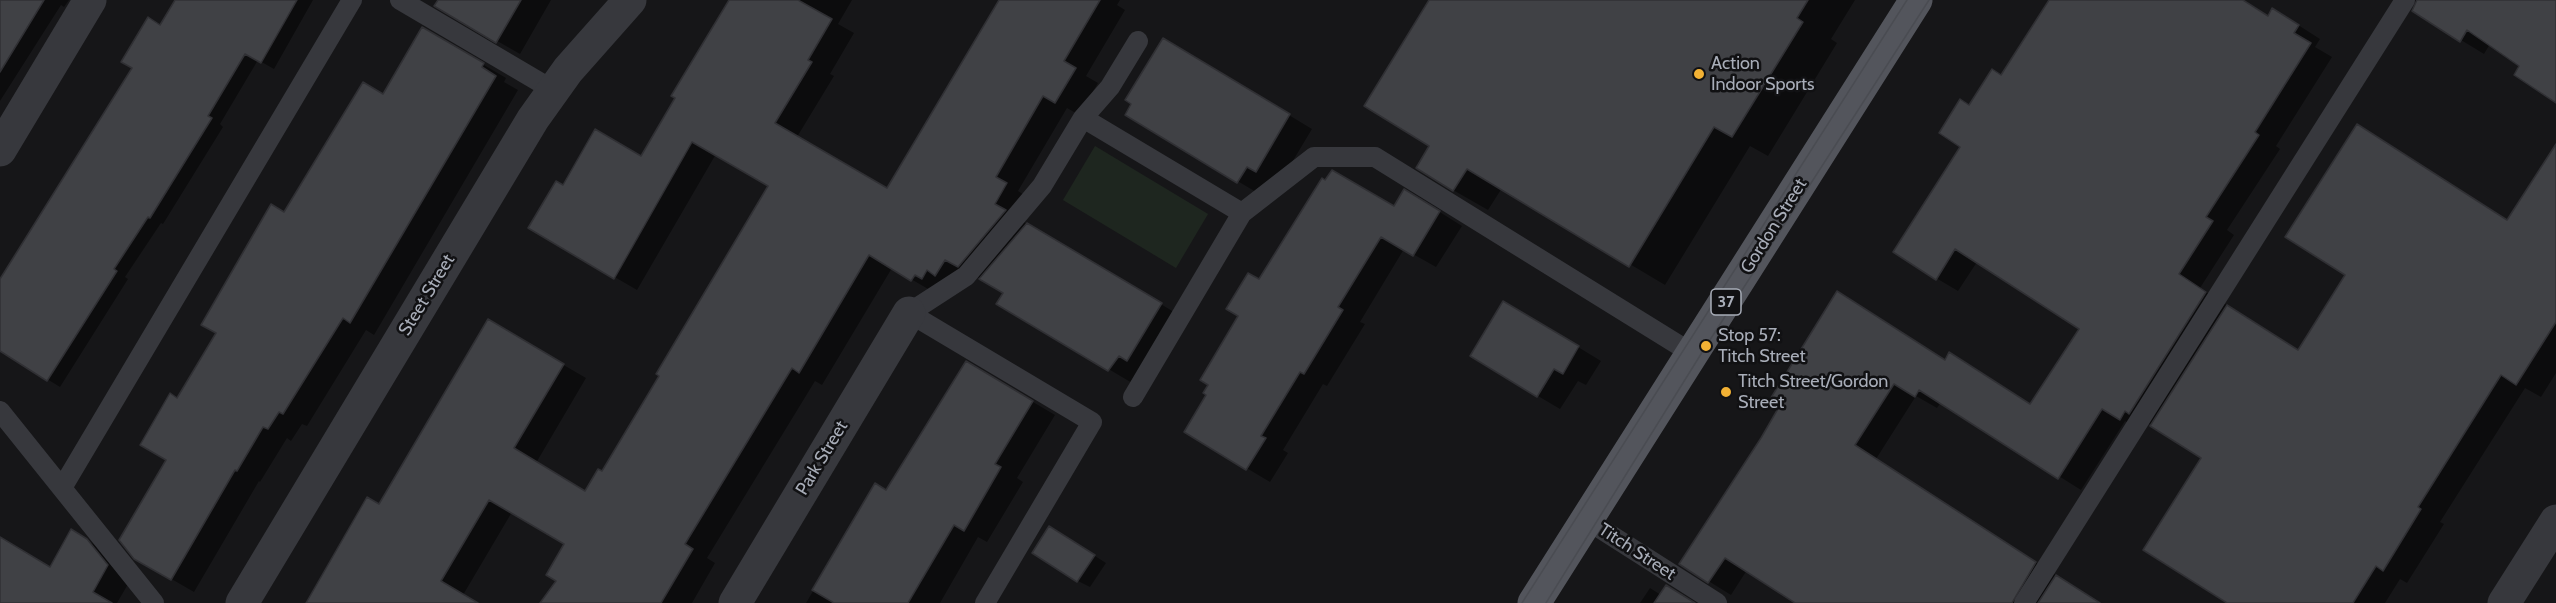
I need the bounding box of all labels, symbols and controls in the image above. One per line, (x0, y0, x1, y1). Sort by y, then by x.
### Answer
place label: Action Indoor Sports (1711, 53, 1815, 96)
marker: Action Indoor Sports (1692, 67, 1706, 81)
street label: Gordon Street (1736, 175, 1812, 277)
street label: Steet Street (394, 250, 460, 340)
road number: 37 (1711, 289, 1741, 315)
place label: Stop 57: Titch Street (1718, 325, 1805, 368)
marker: Stop 57: Titch Street (1699, 339, 1713, 353)
place label: Titch Street/Gordon Street (1738, 371, 1888, 413)
marker: Titch Street/Gordon Street (1719, 385, 1733, 399)
street label: Park Street (791, 417, 853, 499)
street label: Titch Street (1594, 519, 1680, 585)

